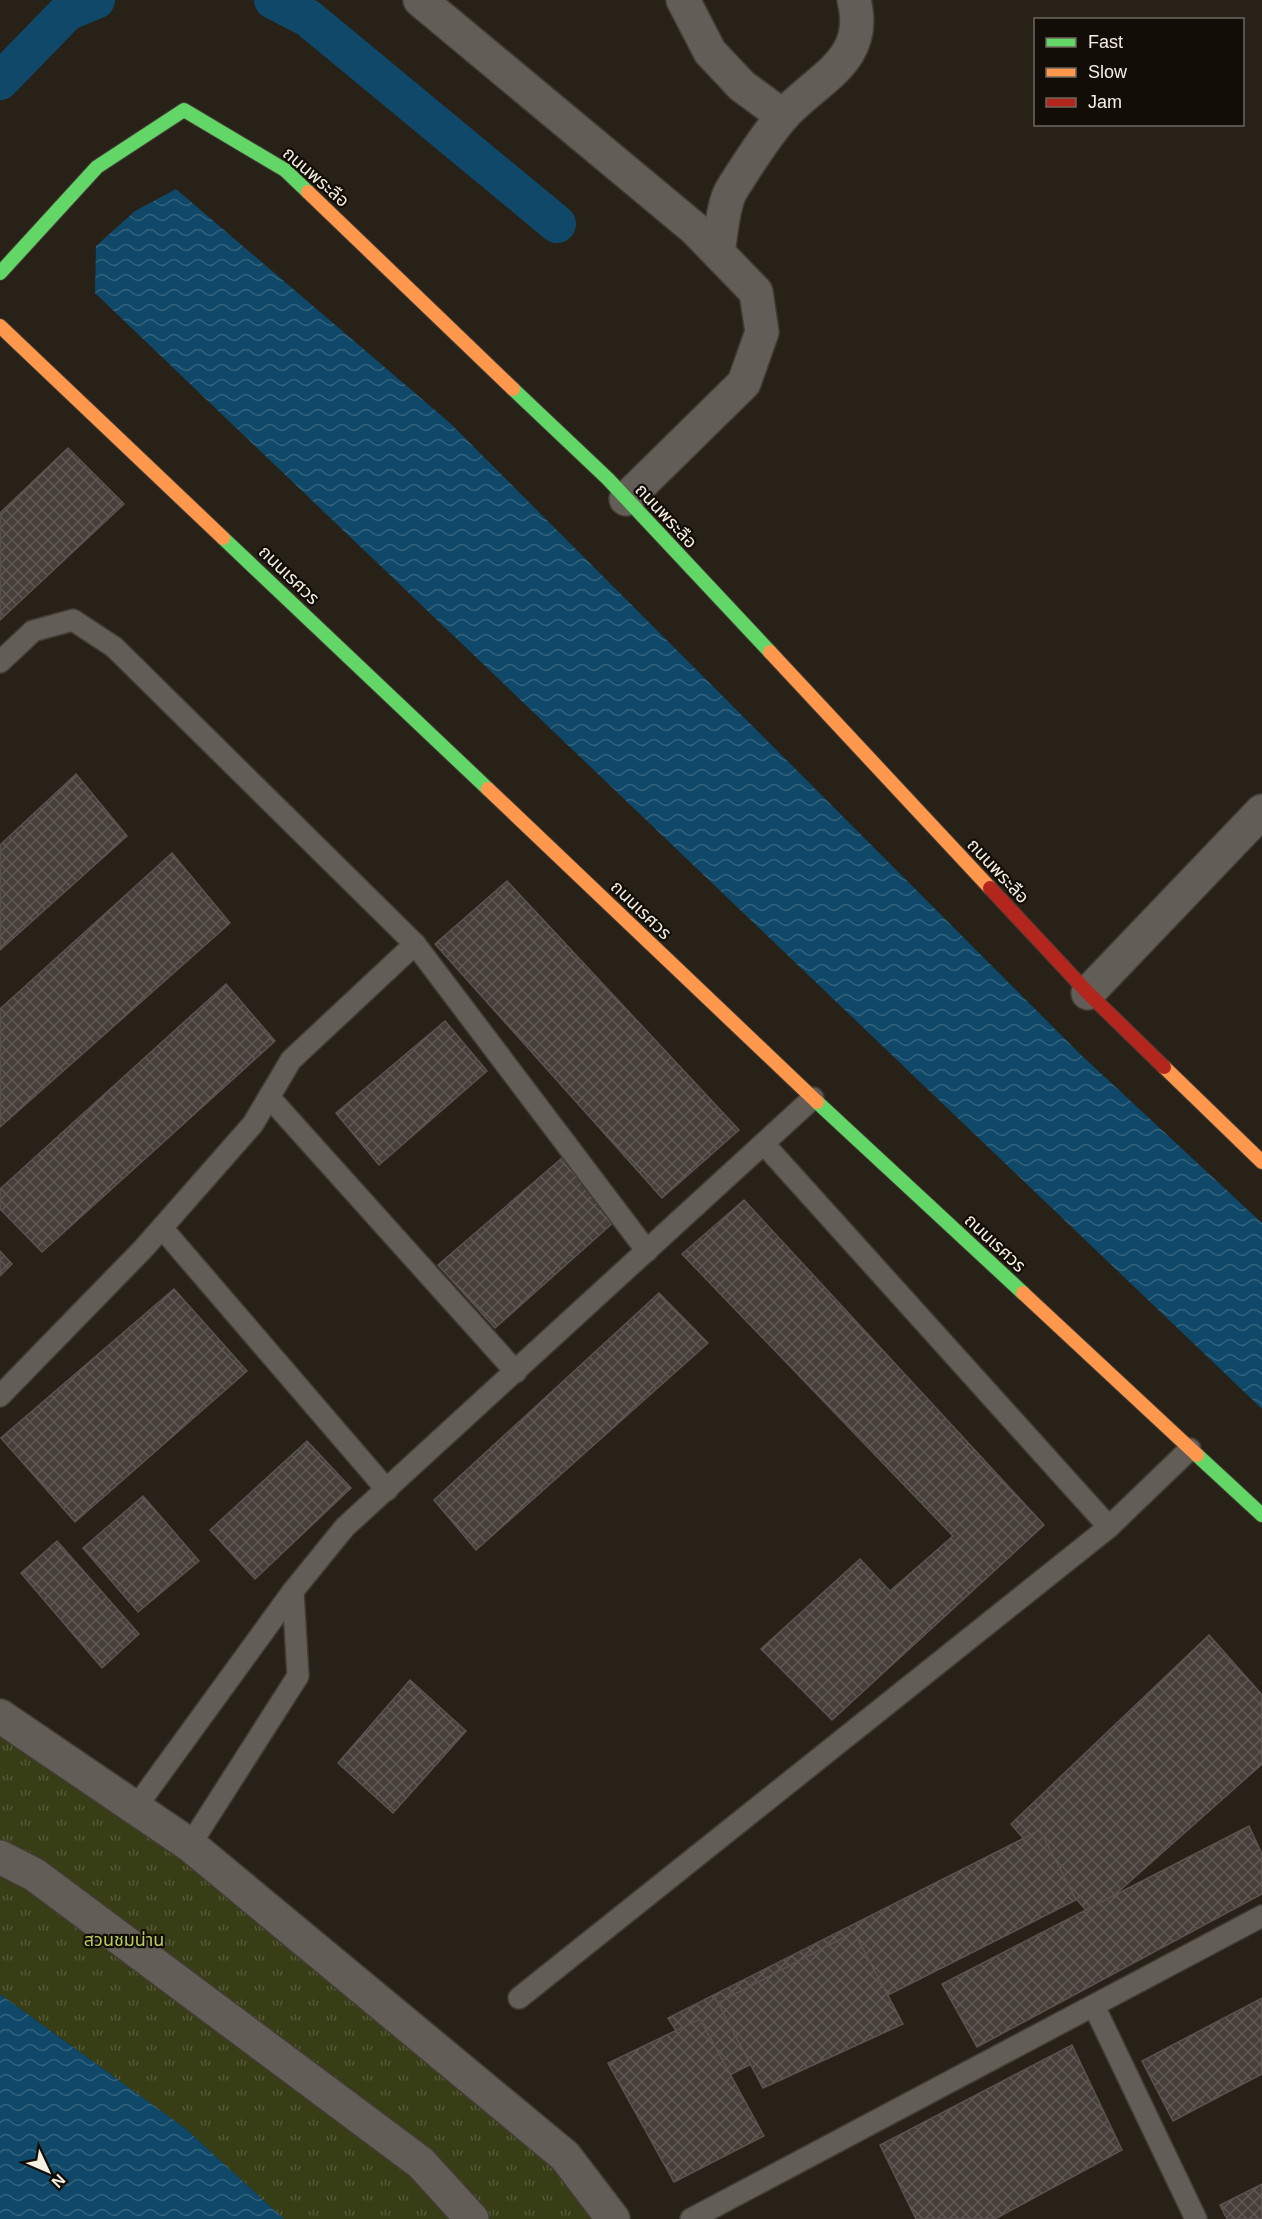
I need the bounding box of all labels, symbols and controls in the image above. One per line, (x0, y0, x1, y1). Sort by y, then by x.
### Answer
legend (1034, 18, 1244, 126)
text: Fast (1088, 32, 1123, 52)
text: Slow (1088, 62, 1128, 82)
text: Jam (1088, 92, 1122, 112)
street label: ถนนพระลือ (279, 143, 353, 211)
street label: ถนนพระลือ (631, 480, 701, 552)
street label: ถนนเรศวร (255, 541, 323, 609)
street label: ถนนพระลือ (963, 835, 1033, 907)
street label: ถนนเรศวร (607, 876, 675, 944)
street label: ถนนเรศวร (960, 1210, 1030, 1276)
park label: สวนชมน่าน (84, 1930, 164, 1950)
north arrow (18, 2141, 78, 2201)
text: N (48, 2171, 69, 2191)

